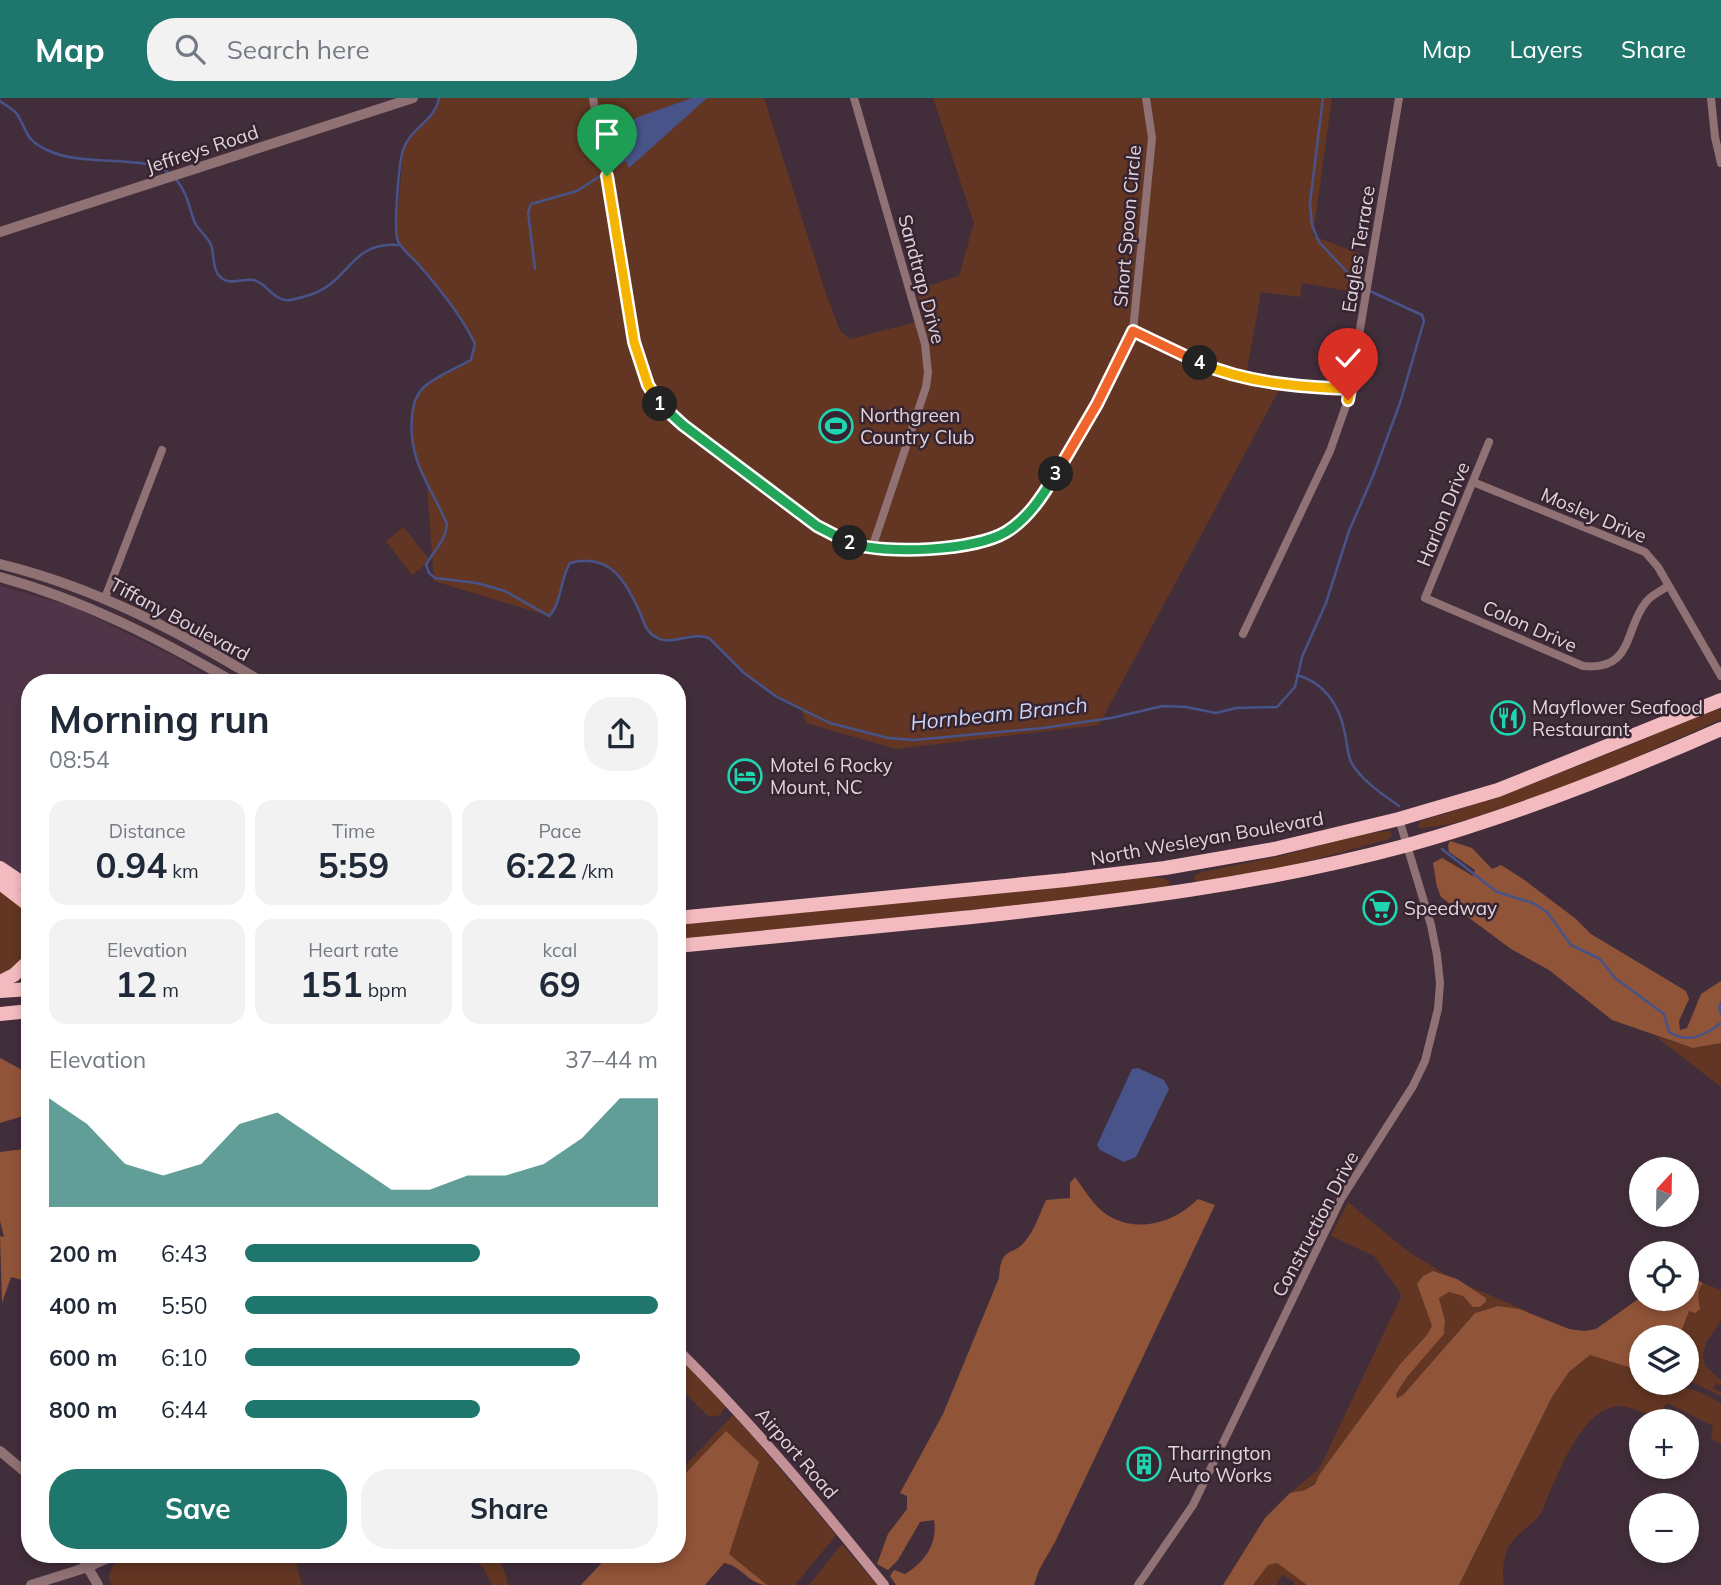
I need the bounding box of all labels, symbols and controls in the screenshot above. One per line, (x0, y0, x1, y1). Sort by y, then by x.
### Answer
search box (147, 18, 637, 81)
text: Map (35, 29, 105, 70)
icon: search (171, 30, 209, 68)
text: Search here (227, 33, 370, 66)
text: Map (1422, 34, 1471, 64)
text: Layers (1509, 34, 1583, 64)
text: Share (1621, 34, 1686, 64)
pin (577, 104, 637, 176)
icon: arrive (588, 115, 626, 153)
street label: Jeffreys Road (143, 120, 261, 178)
street label: Short Spoon Circle (1108, 144, 1146, 308)
street label: Eagles Terrace (1336, 184, 1380, 314)
street label: Sandtrap Drive (893, 212, 951, 346)
pin (1318, 328, 1378, 400)
icon: check (1329, 339, 1367, 377)
pin: 4 (1182, 345, 1218, 380)
text: 4 (1194, 350, 1205, 374)
pin: 1 (642, 386, 678, 422)
text: 1 (654, 391, 665, 415)
place label: Northgreen Country Club (860, 403, 974, 449)
sports icon: Northgreen Country Club (817, 407, 855, 445)
pin: 3 (1038, 456, 1074, 492)
street label: Harlon Drive (1411, 458, 1475, 570)
text: 3 (1050, 461, 1061, 485)
street label: Mosley Drive (1538, 482, 1650, 548)
pin: 2 (832, 526, 868, 560)
text: 2 (844, 530, 855, 554)
street label: Tiffany Boulevard (106, 572, 254, 666)
street label: Colon Drive (1479, 595, 1581, 657)
water label: Hornbeam Branch (909, 691, 1089, 735)
text: Morning run (49, 695, 270, 743)
place label: Mayflower Seafood Restaurant (1532, 695, 1703, 741)
button: share (584, 697, 658, 771)
restaurant icon: Mayflower Seafood Restaurant (1489, 699, 1527, 737)
text: 08:54 (49, 745, 109, 774)
place label: Motel 6 Rocky Mount, NC (770, 753, 893, 799)
hotel icon: Motel 6 Rocky Mount, NC (726, 757, 764, 795)
street label: North Wesleyan Boulevard (1089, 806, 1325, 870)
text: Distance (109, 819, 186, 843)
text: Time (332, 819, 375, 843)
text: Pace (538, 819, 581, 843)
text: 0.94 (96, 843, 167, 887)
text: 5:59 (318, 843, 389, 887)
text: 6:22 (506, 843, 577, 887)
text: km (167, 859, 199, 883)
text: /km (577, 859, 614, 883)
supermarket icon: Speedway (1361, 889, 1399, 927)
place label: Speedway (1404, 896, 1497, 920)
text: Elevation (107, 938, 187, 962)
text: Heart rate (308, 938, 399, 962)
text: kcal (542, 938, 577, 962)
text: 12 (115, 962, 157, 1006)
text: 151 (300, 962, 363, 1006)
text: 69 (539, 962, 581, 1006)
text: m (157, 978, 179, 1002)
text: bpm (363, 978, 407, 1002)
text: Elevation (49, 1045, 146, 1074)
text: 37–44 m (565, 1045, 658, 1074)
street label: Construction Drive (1266, 1147, 1364, 1301)
north arrow (1629, 1157, 1699, 1227)
map controls (1629, 1157, 1699, 1563)
text: 200 m (49, 1239, 117, 1268)
text: 6:43 (161, 1239, 208, 1268)
button: locate (1629, 1241, 1699, 1311)
text: 400 m (49, 1291, 117, 1320)
text: 5:50 (161, 1291, 208, 1320)
button: layers (1629, 1325, 1699, 1395)
text: 600 m (49, 1343, 117, 1372)
text: 6:10 (161, 1343, 208, 1372)
text: 800 m (49, 1395, 117, 1424)
text: 6:44 (161, 1395, 208, 1424)
street label: Airport Road (751, 1402, 843, 1504)
button: + (1629, 1409, 1699, 1479)
place label: Tharrington Auto Works (1168, 1441, 1272, 1487)
building icon: Tharrington Auto Works (1125, 1445, 1163, 1483)
button: Save (49, 1469, 347, 1549)
button: Share (361, 1469, 658, 1549)
button: − (1629, 1493, 1699, 1563)

